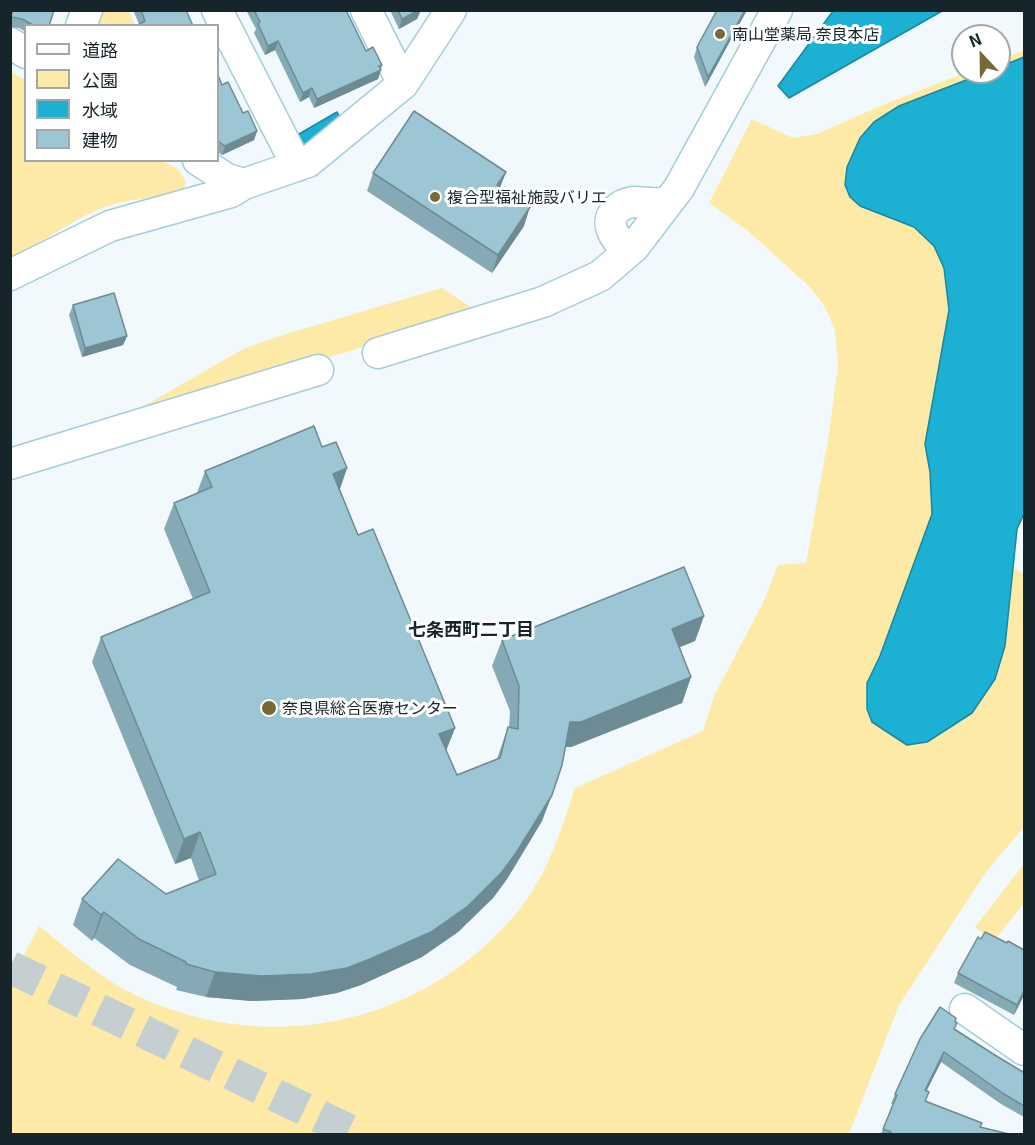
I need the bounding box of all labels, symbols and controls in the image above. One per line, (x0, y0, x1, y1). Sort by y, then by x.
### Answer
legend (24, 24, 219, 162)
place label: 南山堂薬局 奈良本店 (732, 24, 880, 44)
north arrow (951, 24, 1011, 84)
text: N (965, 26, 985, 53)
marker: 南山堂薬局 奈良本店 (713, 27, 727, 41)
text: 道路 (82, 36, 118, 62)
text: 公園 (82, 66, 118, 92)
text: 水域 (82, 96, 118, 122)
text: 建物 (82, 126, 118, 152)
place label: 複合型福祉施設バリエ (447, 187, 607, 207)
marker: 複合型福祉施設バリエ (428, 190, 442, 204)
district label: 七条西町二丁目 (408, 618, 534, 640)
place label: 奈良県総合医療センター (282, 698, 458, 718)
marker: 奈良県総合医療センター (260, 699, 278, 717)

